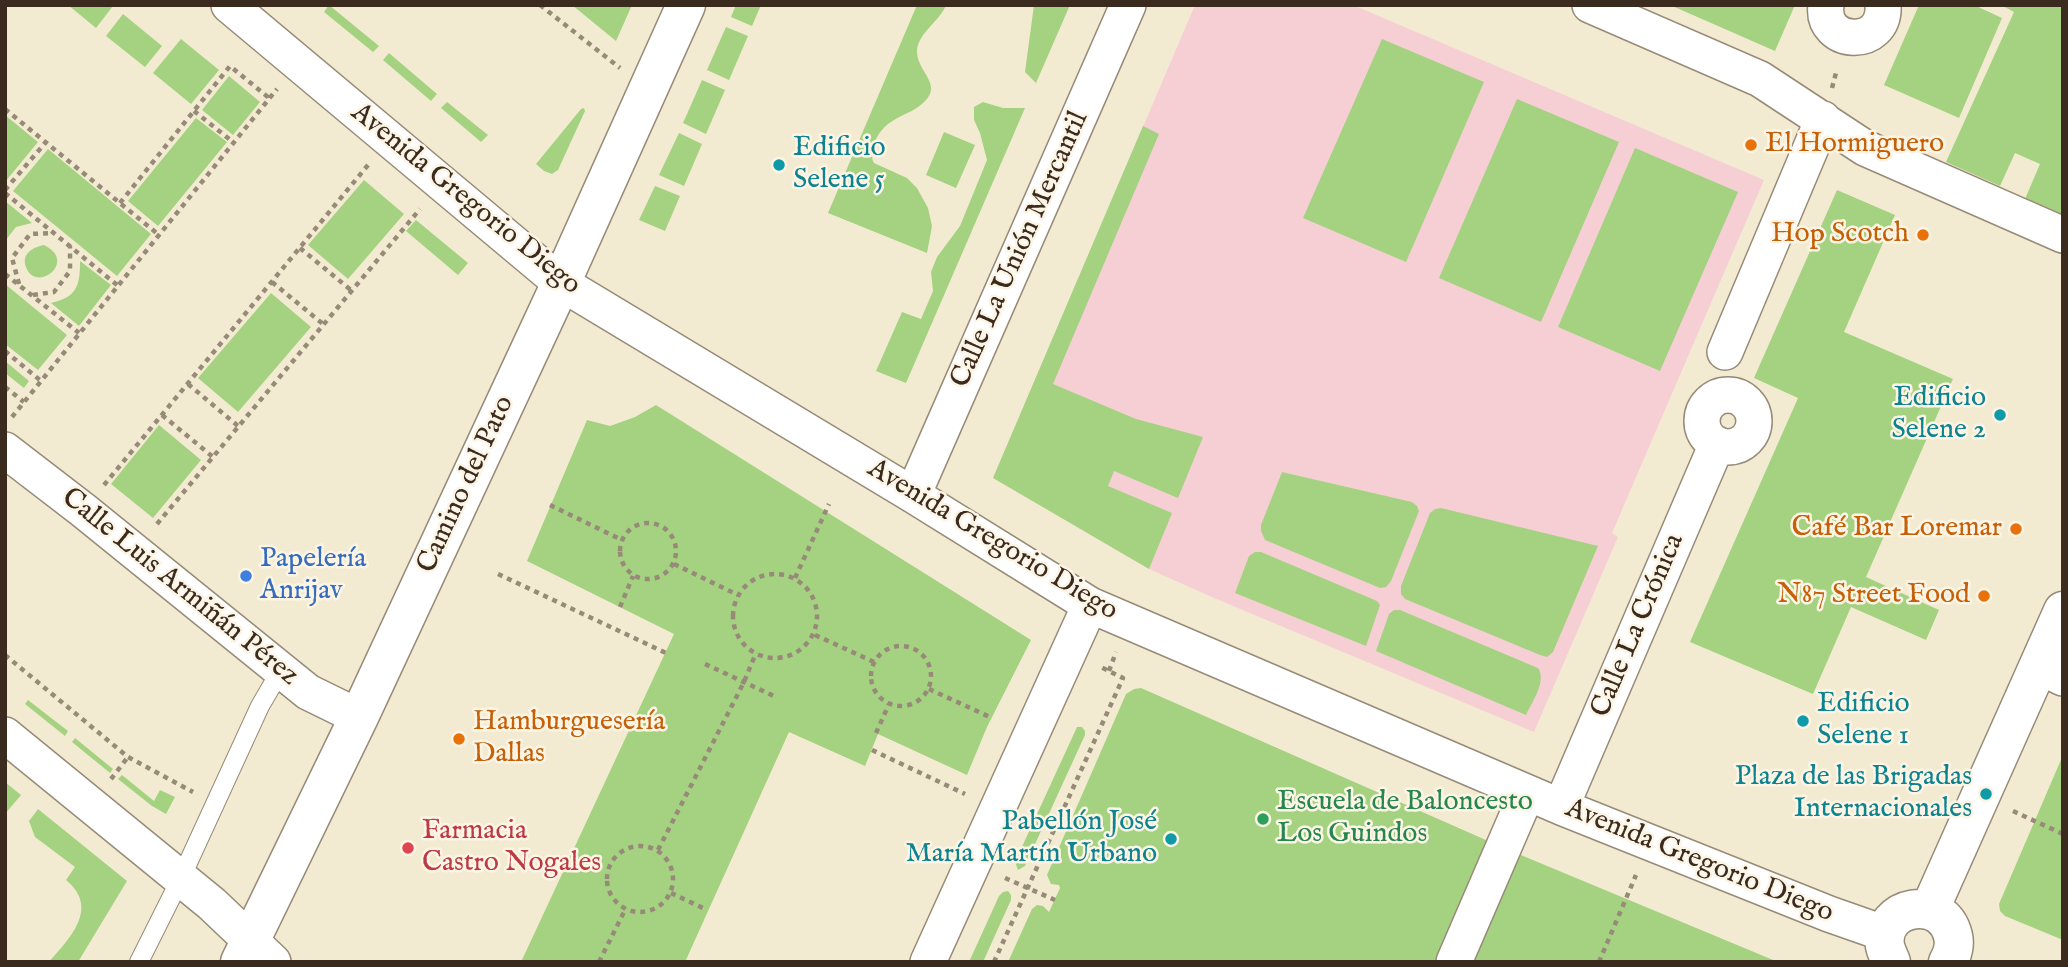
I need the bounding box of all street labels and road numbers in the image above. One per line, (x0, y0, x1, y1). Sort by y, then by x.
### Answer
street label: Avenida Gregorio Diego (343, 97, 587, 303)
street label: Calle La Unión Mercantil (945, 107, 1097, 393)
street label: Camino del Pato (411, 391, 523, 579)
street label: Avenida Gregorio Diego (861, 453, 1123, 629)
street label: Calle Luis Armiñán Pérez (54, 482, 304, 694)
street label: Calle La Crónica (1585, 529, 1693, 723)
street label: Avenida Gregorio Diego (1560, 793, 1838, 931)

